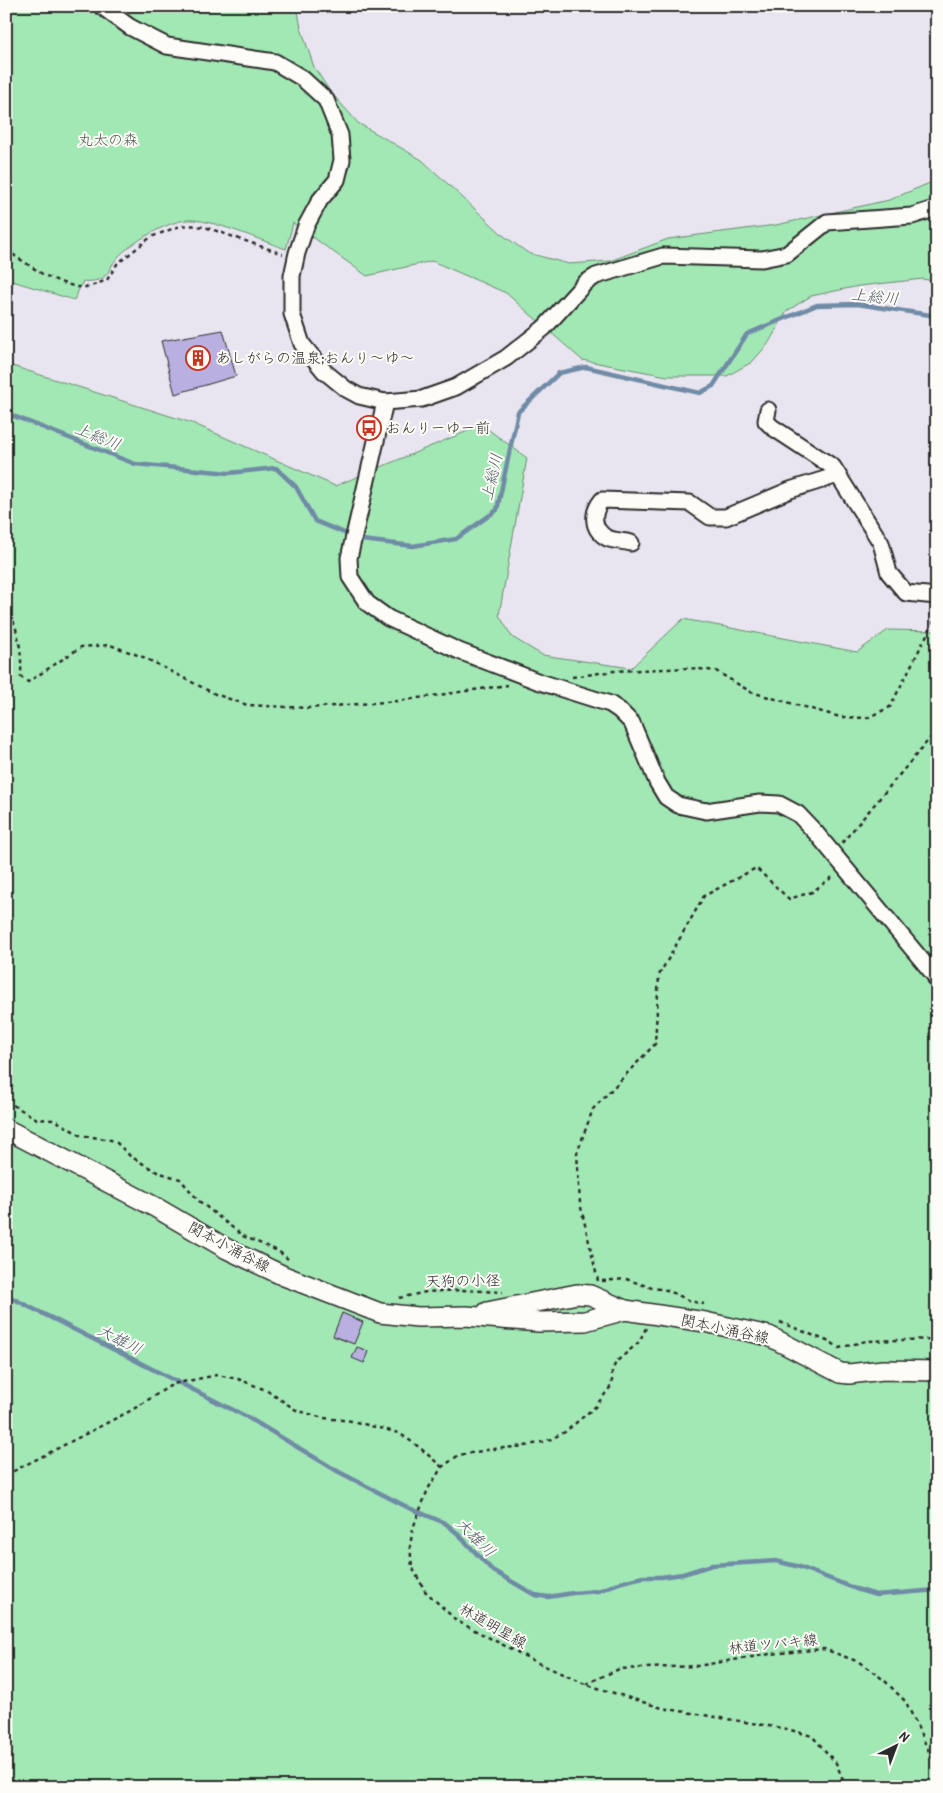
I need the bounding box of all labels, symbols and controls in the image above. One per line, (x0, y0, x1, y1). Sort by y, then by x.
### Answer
park label: 丸太の森 (78, 129, 138, 150)
water label: 上総川 (850, 283, 900, 309)
building icon: あしがらの温泉;おんり〜ゆ〜 (185, 345, 211, 371)
place label: あしがらの温泉;おんり〜ゆ〜 (216, 347, 414, 368)
bus stop icon: おんりーゆー前 (356, 415, 382, 441)
water label: 上総川 (72, 417, 124, 455)
place label: おんりーゆー前 (386, 417, 490, 438)
water label: 上総川 (475, 451, 507, 503)
street label: 関本小涌谷線 (185, 1216, 274, 1277)
street label: 天狗の小径 (425, 1269, 501, 1292)
street label: 関本小涌谷線 (679, 1309, 771, 1348)
water label: 大雄川 (94, 1318, 146, 1360)
water label: 大雄川 (451, 1512, 501, 1562)
street label: 林道明星線 (456, 1598, 531, 1653)
street label: 林道ツバキ線 (727, 1628, 819, 1659)
north arrow (870, 1720, 920, 1770)
text: N (896, 1726, 915, 1746)

